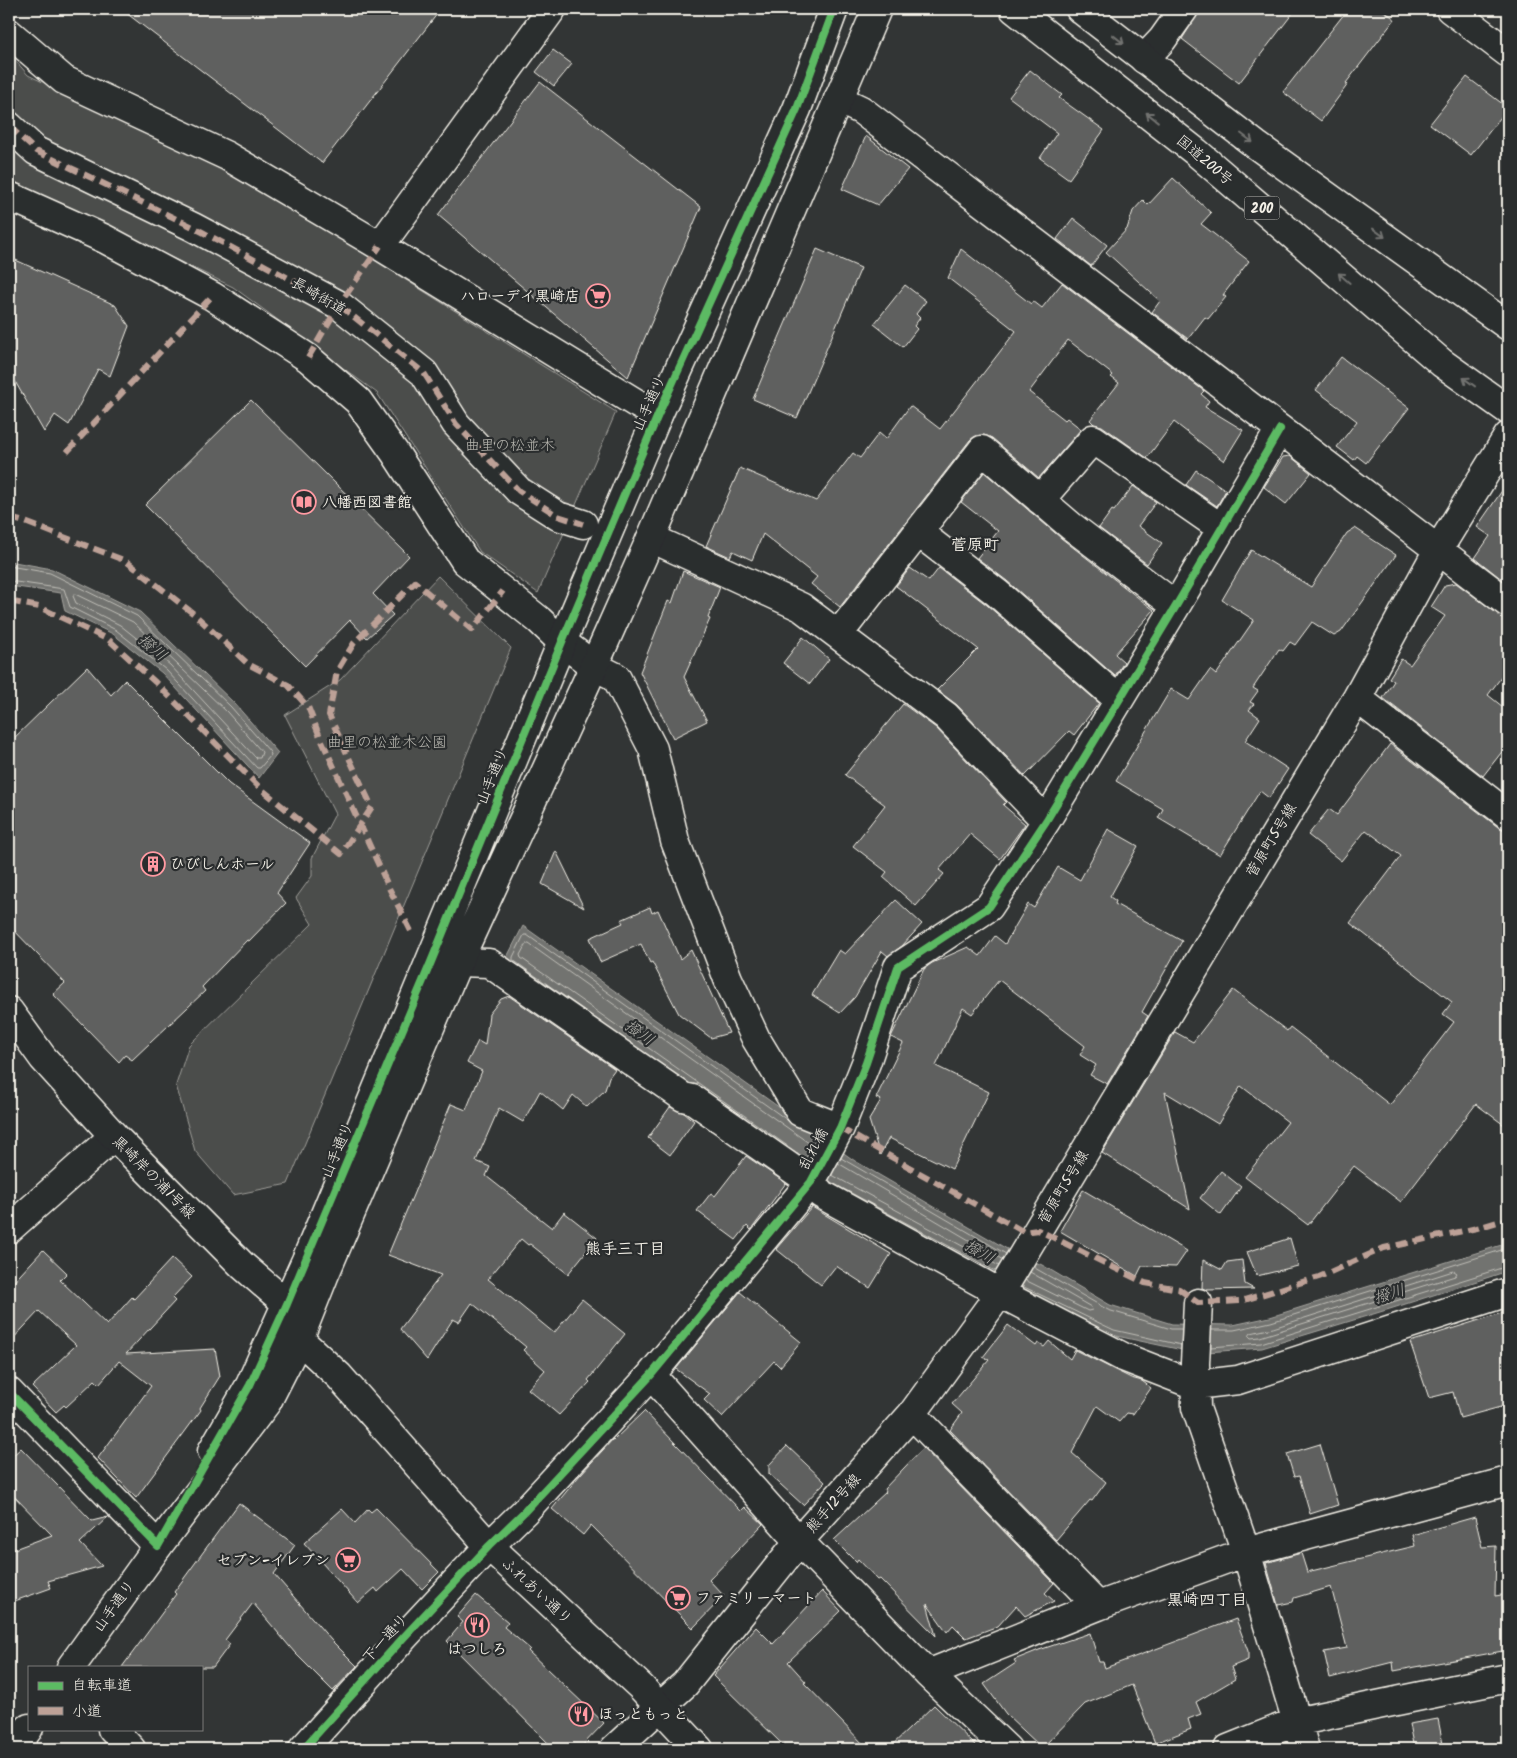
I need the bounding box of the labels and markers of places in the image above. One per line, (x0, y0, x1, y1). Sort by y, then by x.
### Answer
supermarket icon: ハローデイ黒崎店 (585, 283, 611, 309)
place label: ハローデイ黒崎店 (460, 285, 580, 309)
library icon: 八幡西図書館 (291, 489, 317, 515)
place label: 八幡西図書館 (322, 491, 412, 515)
building icon: ひびしんホール (140, 851, 166, 877)
place label: ひびしんホール (170, 853, 274, 877)
supermarket icon: セブン-イレブン (335, 1547, 361, 1573)
place label: セブン-イレブン (217, 1549, 330, 1573)
supermarket icon: ファミリーマート (665, 1585, 691, 1611)
place label: ファミリーマート (696, 1587, 817, 1611)
restaurant icon: はつしろ (464, 1612, 490, 1638)
place label: はつしろ (447, 1638, 507, 1662)
restaurant icon: ほっともっと (568, 1701, 594, 1727)
place label: ほっともっと (598, 1703, 688, 1727)

